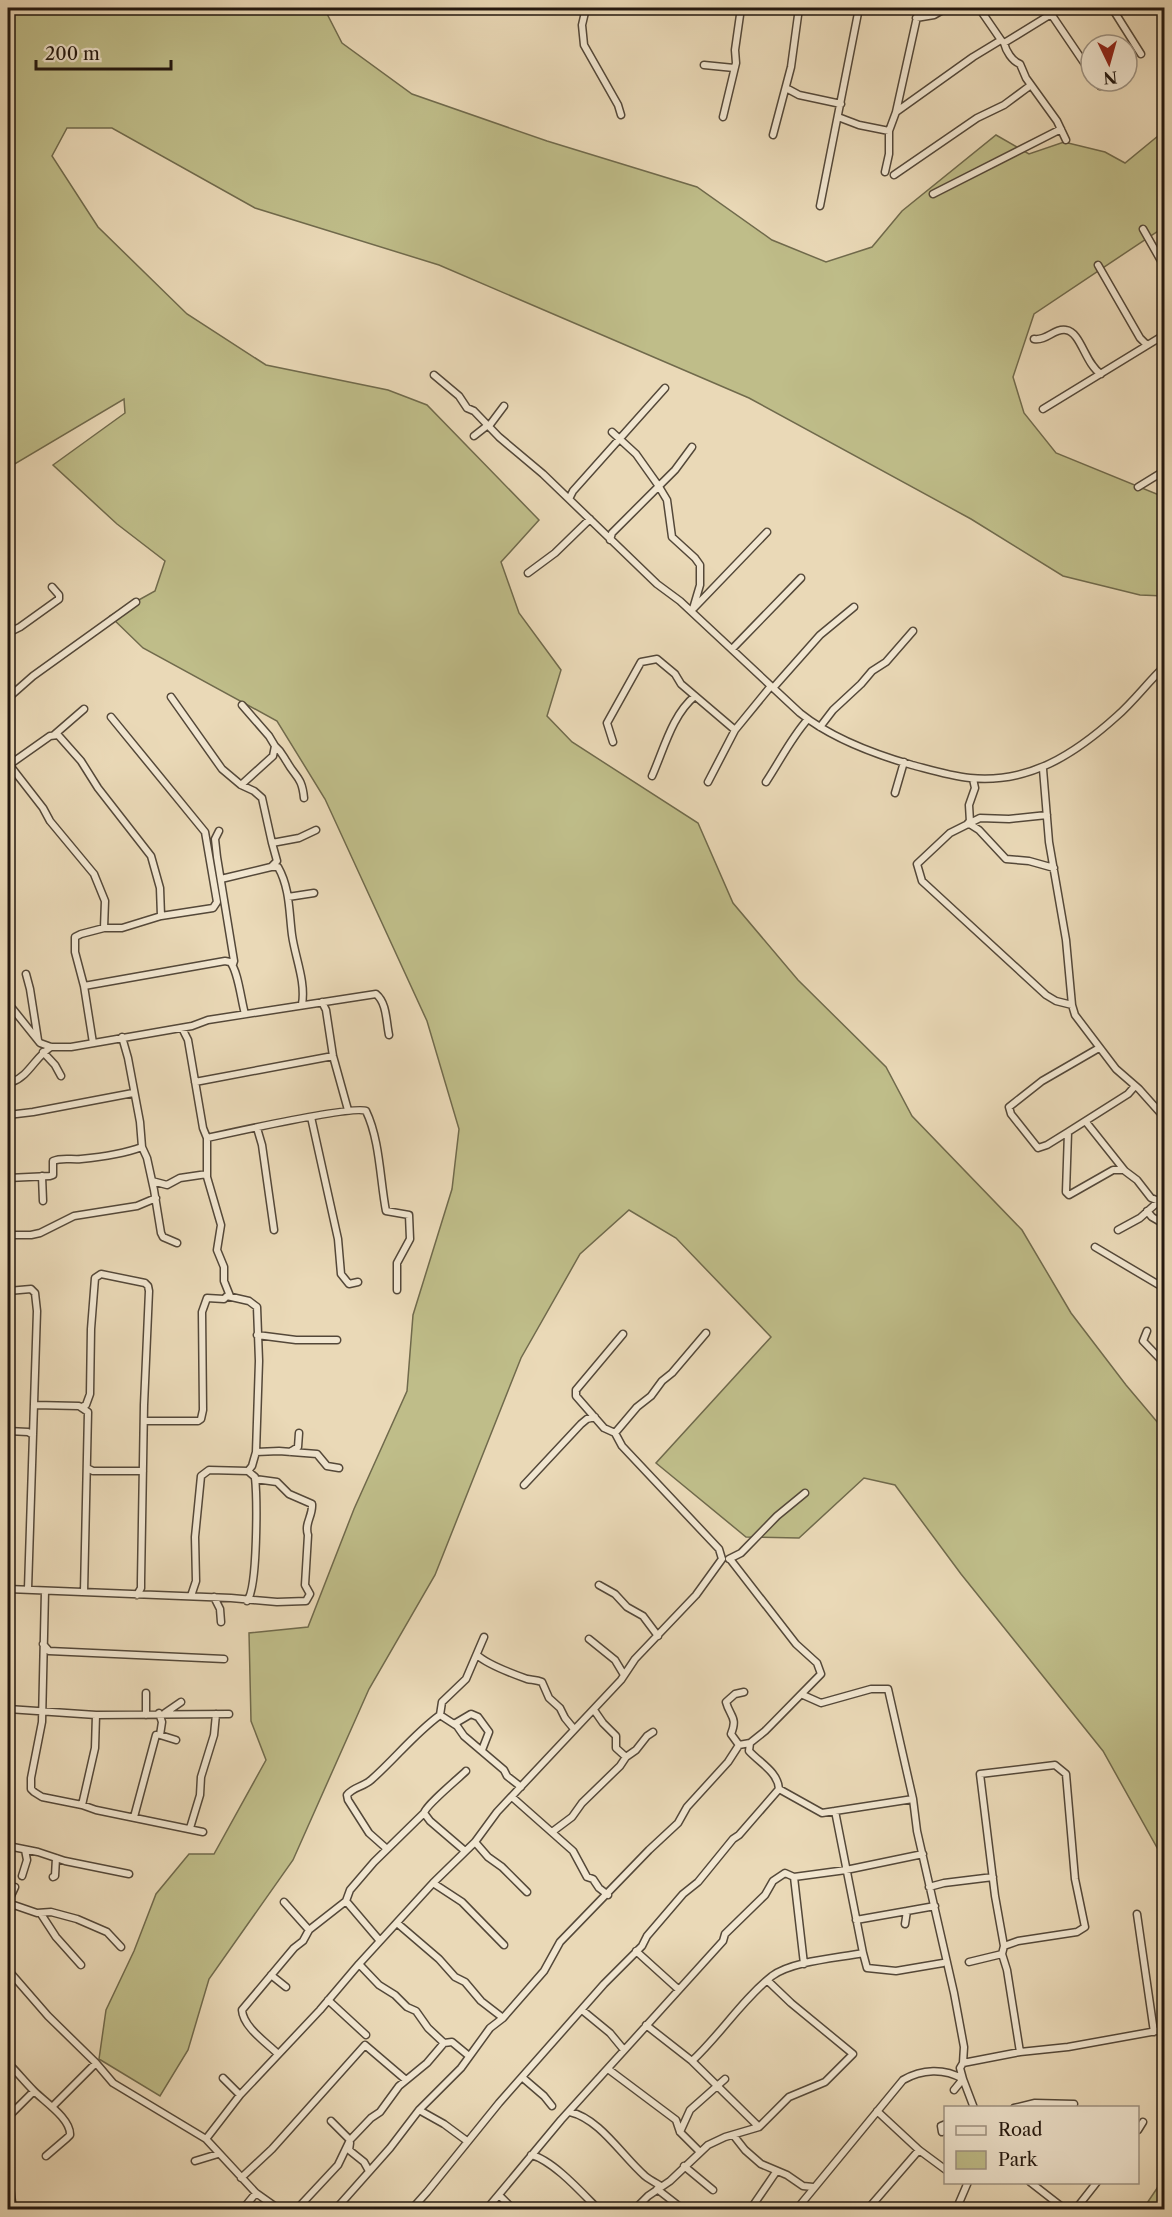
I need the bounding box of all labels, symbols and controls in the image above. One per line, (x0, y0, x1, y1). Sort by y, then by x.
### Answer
scale bar (36, 33, 171, 71)
north arrow (1079, 33, 1139, 93)
text: 200 m (45, 43, 100, 65)
text: N (1102, 67, 1118, 89)
legend (944, 2106, 1139, 2184)
text: Road (998, 2119, 1043, 2141)
text: Park (998, 2149, 1039, 2171)

